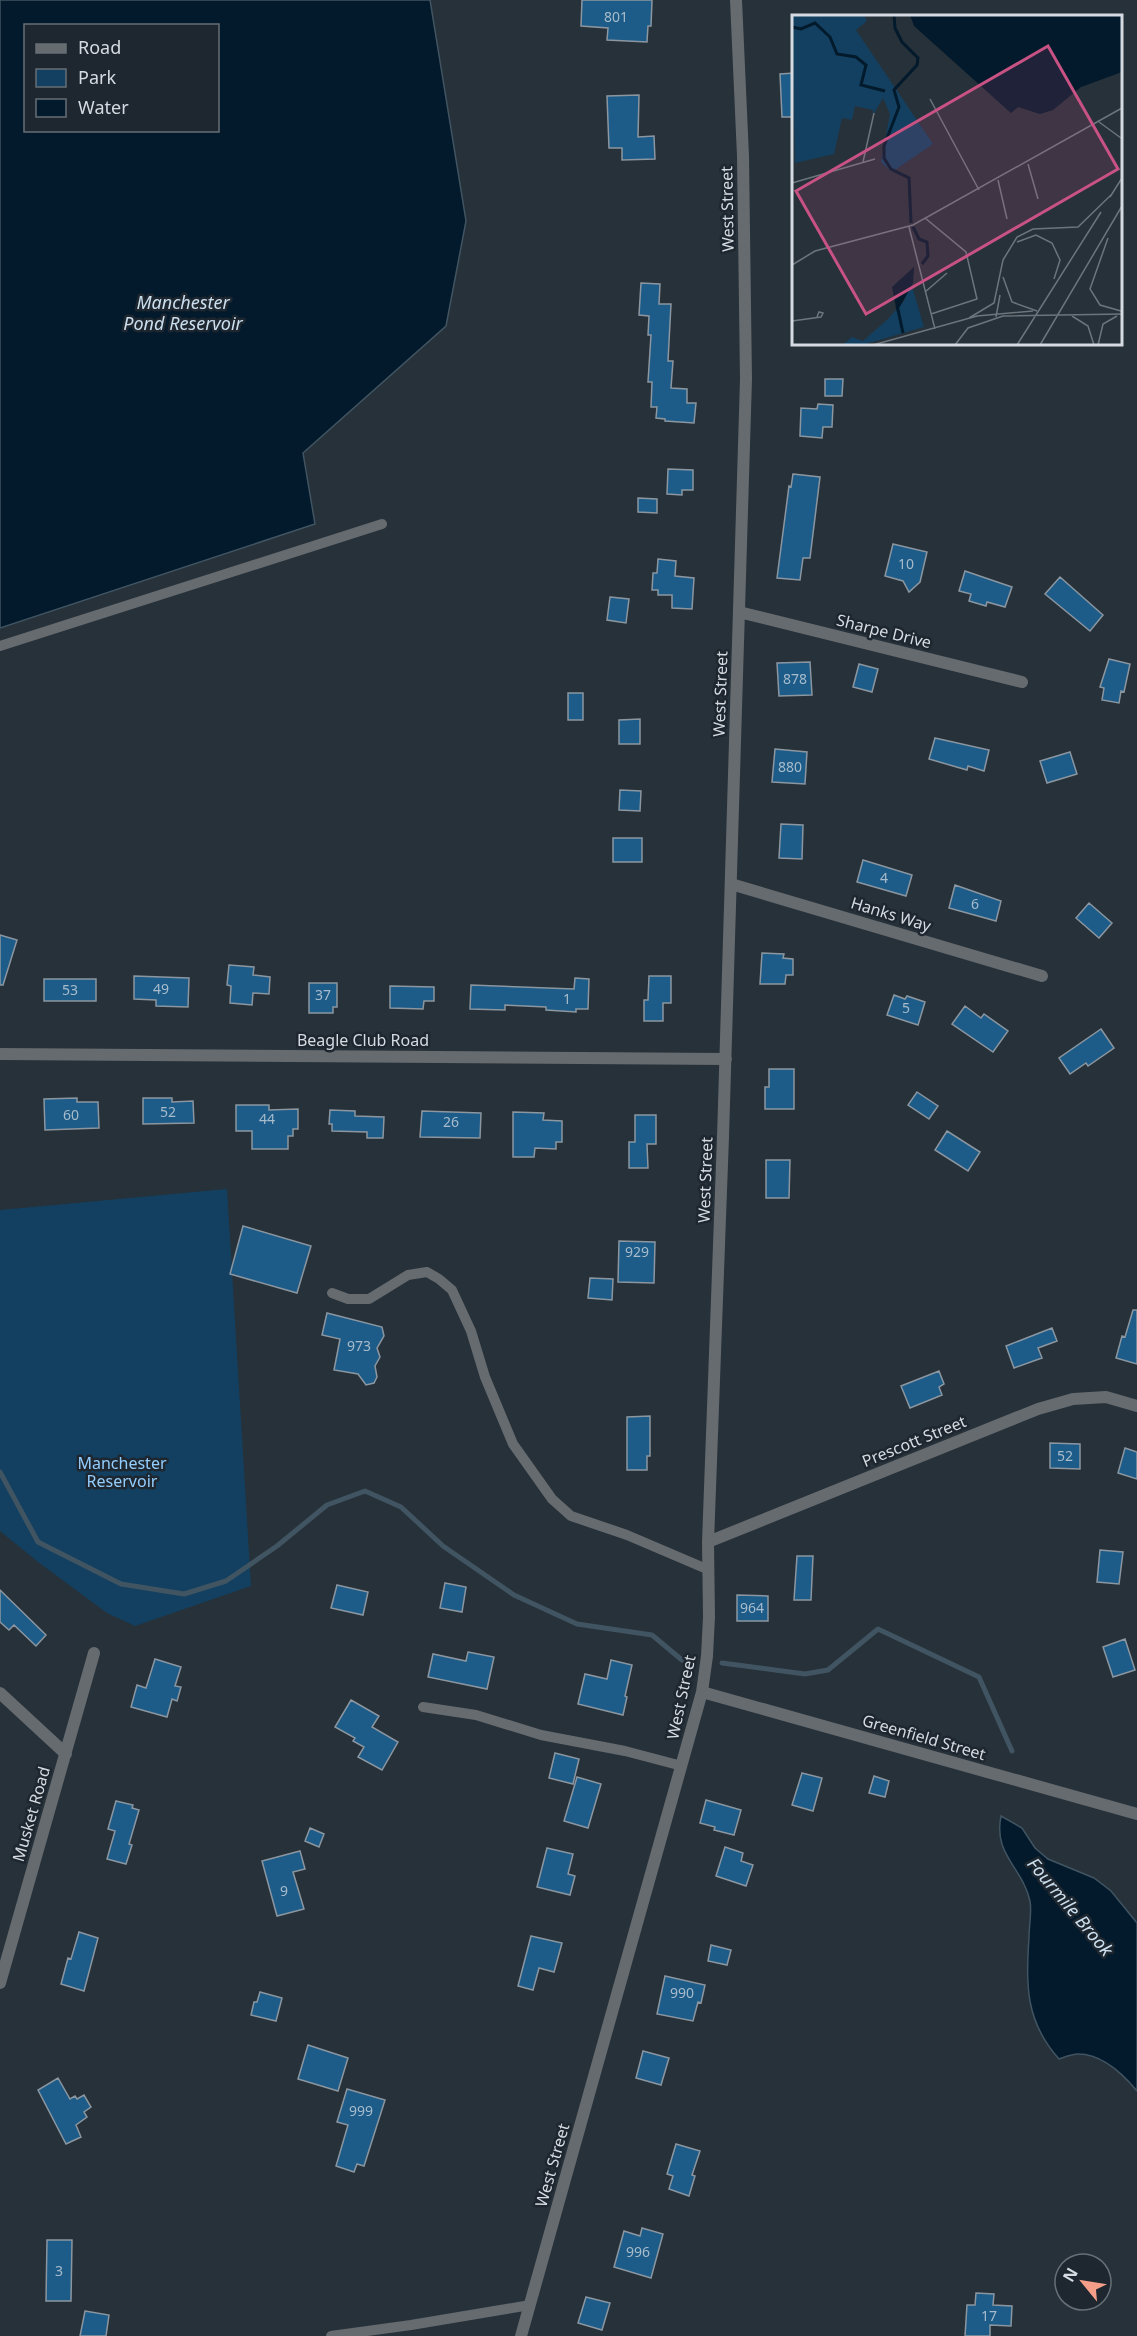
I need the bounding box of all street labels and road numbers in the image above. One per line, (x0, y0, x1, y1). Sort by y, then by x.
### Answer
street label: West Street (715, 166, 739, 252)
street label: Sharpe Drive (834, 609, 934, 653)
street label: West Street (708, 650, 732, 737)
street label: Hanks Way (848, 891, 935, 937)
street label: Beagle Club Road (297, 1029, 429, 1051)
street label: West Street (693, 1136, 717, 1223)
street label: Prescott Street (859, 1410, 970, 1472)
street label: West Street (661, 1653, 701, 1741)
street label: Greenfield Street (860, 1709, 988, 1765)
street label: Musket Road (7, 1764, 55, 1864)
street label: West Street (530, 2120, 574, 2209)

